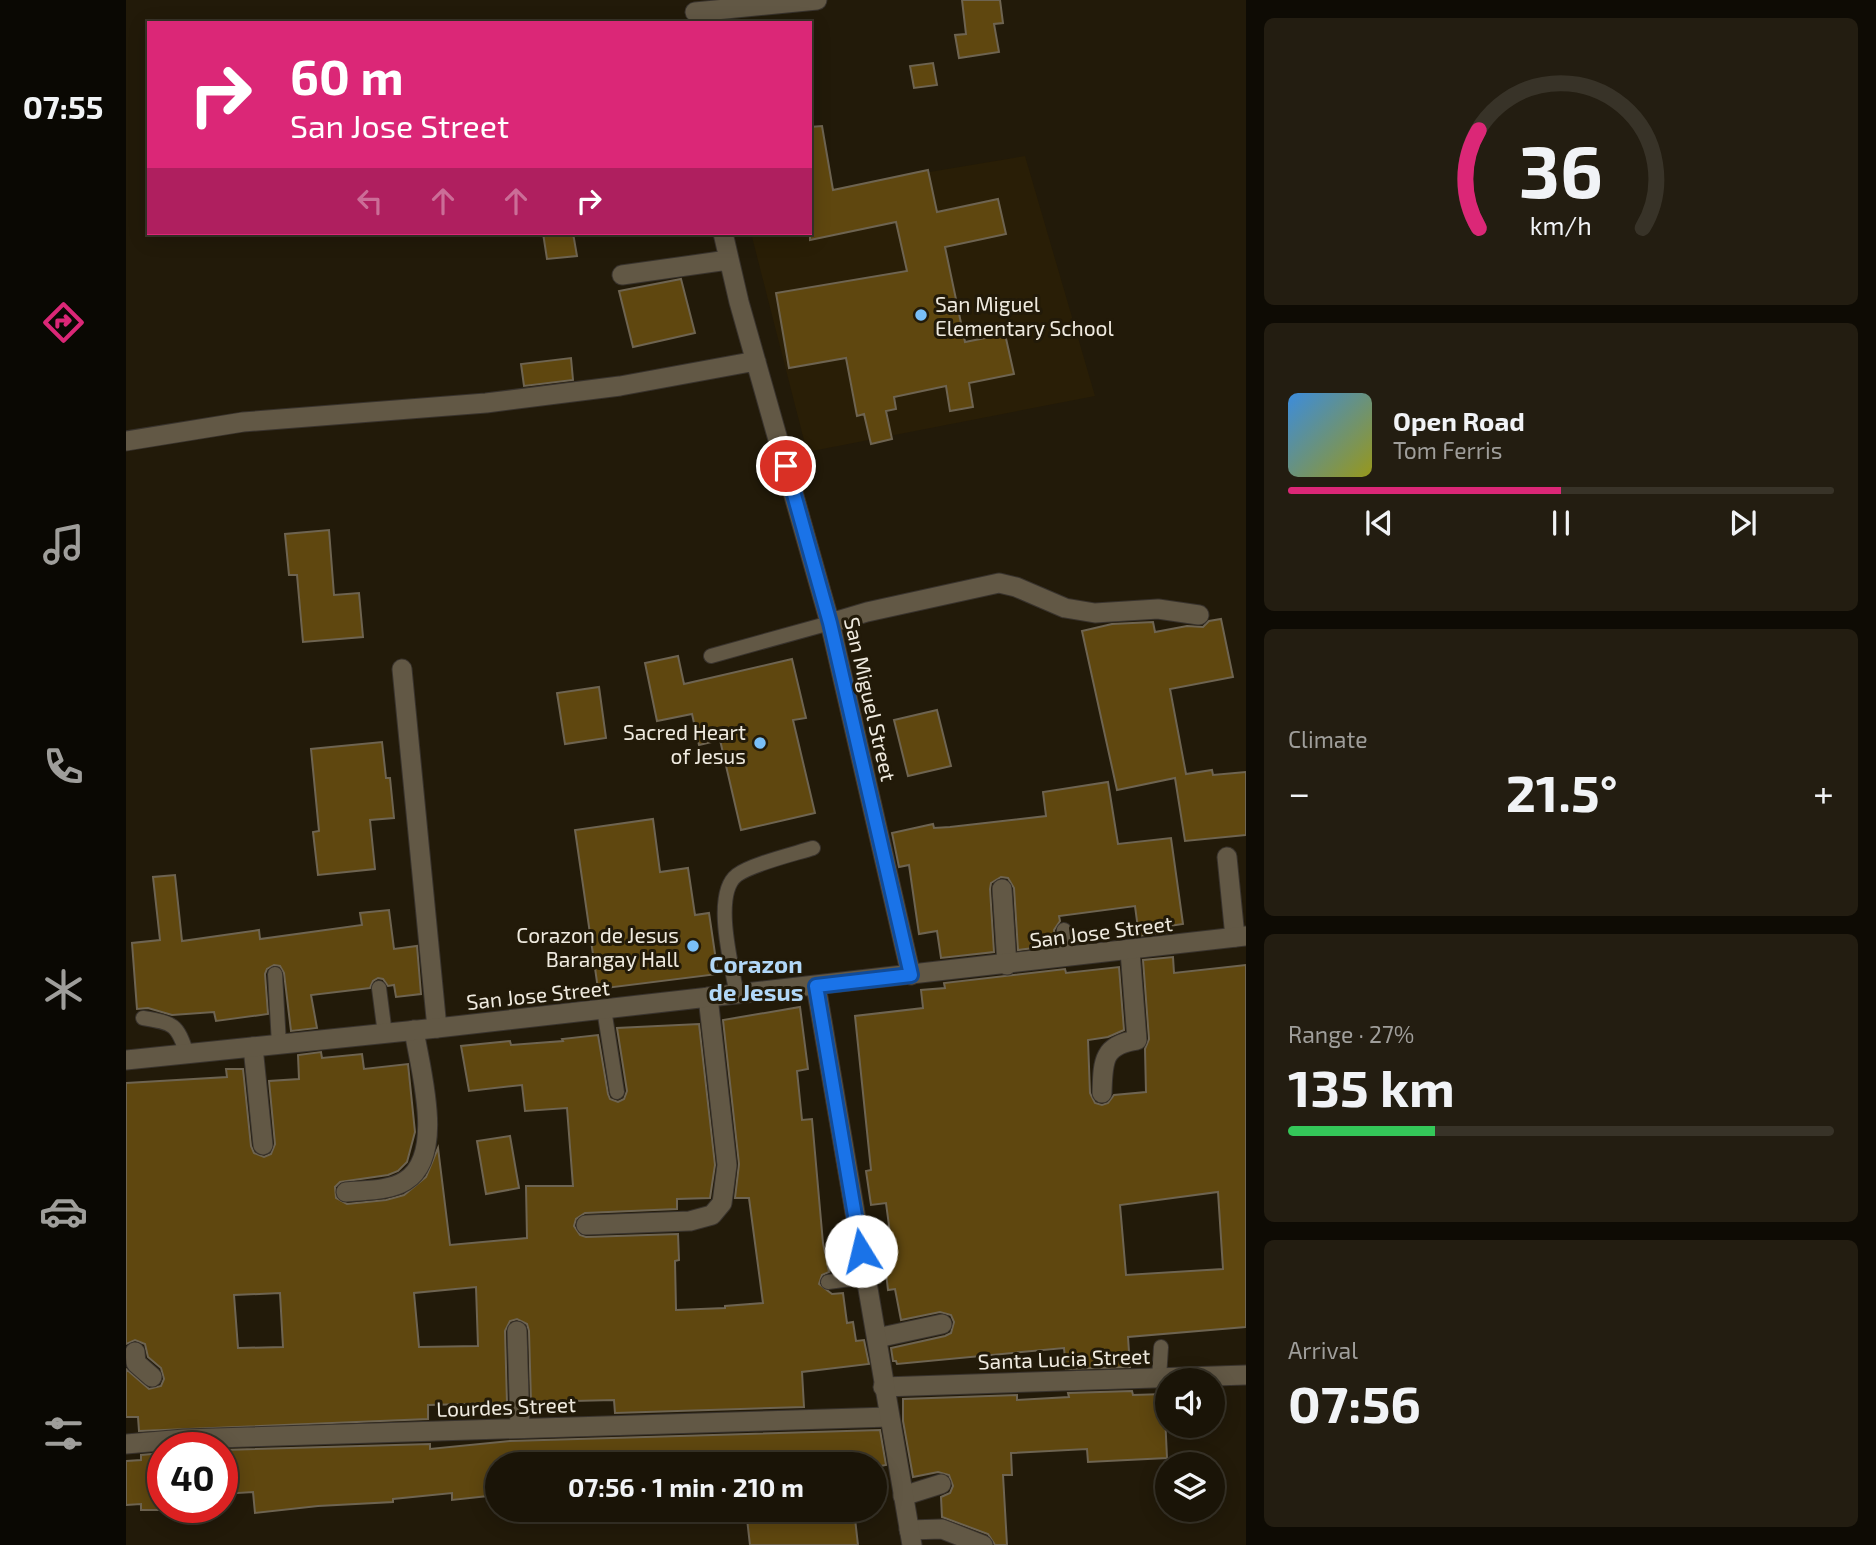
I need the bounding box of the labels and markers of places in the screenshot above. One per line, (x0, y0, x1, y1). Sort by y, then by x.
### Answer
place label: San Miguel Elementary School (935, 291, 1115, 340)
marker: San Miguel Elementary School (913, 307, 929, 323)
pin (756, 436, 816, 496)
place label: Sacred Heart of Jesus (623, 719, 746, 768)
marker: Sacred Heart of Jesus (752, 735, 768, 751)
place label: Corazon de Jesus Barangay Hall (516, 922, 680, 971)
marker: Corazon de Jesus Barangay Hall (685, 938, 701, 954)

